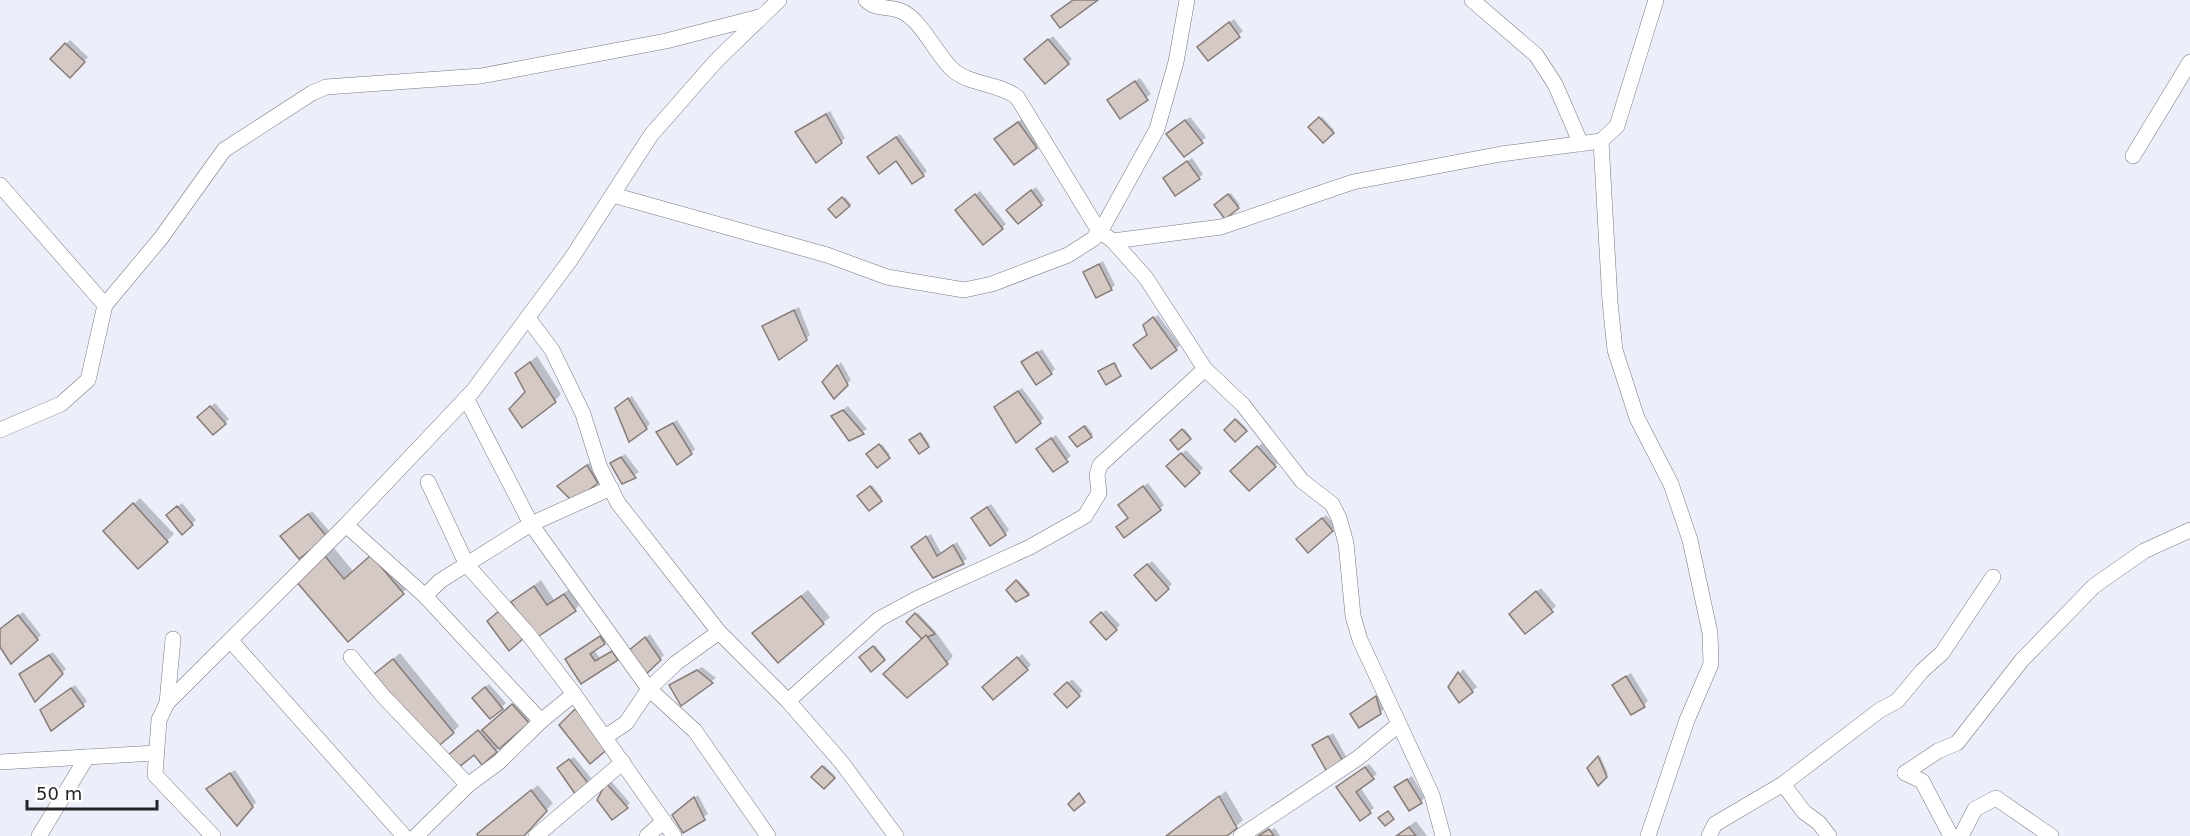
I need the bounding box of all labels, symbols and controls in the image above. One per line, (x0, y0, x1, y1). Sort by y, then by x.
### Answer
scale bar (27, 773, 158, 811)
text: 50 m (36, 783, 82, 804)

